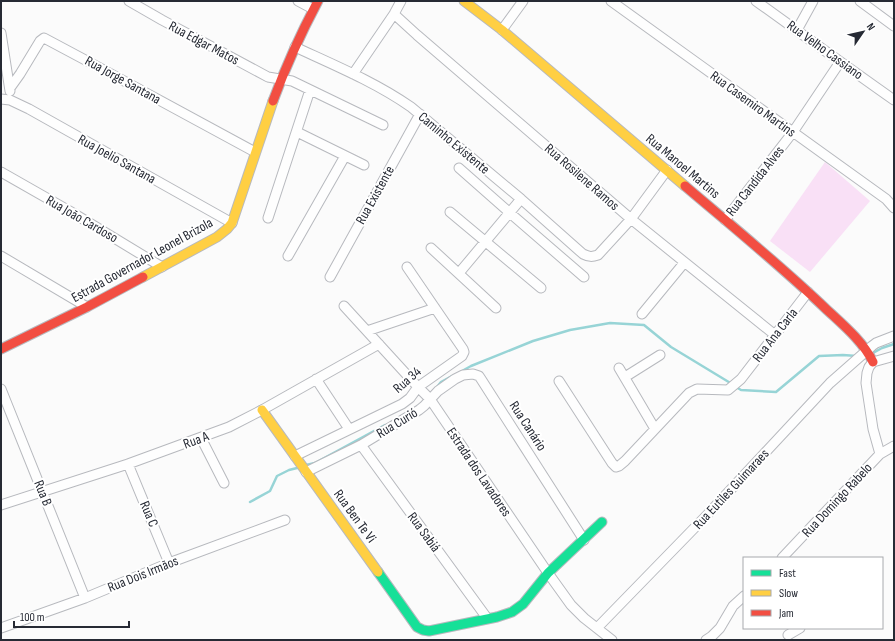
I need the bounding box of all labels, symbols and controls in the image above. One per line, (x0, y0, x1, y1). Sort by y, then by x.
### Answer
north arrow (843, 12, 883, 52)
street label: Rua Edgar Matos (166, 17, 242, 69)
street label: Rua Velho Cassiano (784, 17, 866, 83)
text: N (864, 21, 878, 33)
street label: Rua Jorge Santana (82, 52, 164, 108)
street label: Rua Casemiro Martins (707, 67, 799, 141)
street label: Caminho Existente (415, 108, 493, 178)
street label: Rua Manoel Martins (642, 130, 724, 202)
street label: Rua Joelio Santana (75, 131, 159, 187)
street label: Rua Rosilene Ramos (541, 140, 623, 214)
street label: Rua Candida Alves (722, 142, 788, 220)
street label: Rua Existente (352, 163, 398, 227)
street label: Rua João Cardoso (43, 192, 121, 247)
street label: Estrada Governador Leonel Brizola (68, 214, 216, 306)
street label: Rua Ana Carla (749, 305, 801, 365)
street label: Rua 34 (389, 363, 425, 397)
street label: Rua Canário (506, 398, 550, 454)
street label: Rua Curió (373, 404, 421, 442)
street label: Estrada dos Lavadores (443, 424, 515, 520)
street label: Rua A (181, 427, 212, 452)
street label: Rua Eutiles Guimaraes (689, 445, 773, 533)
street label: Rua Domingo Rabelo (798, 459, 876, 541)
street label: Rua B (30, 478, 56, 508)
street label: Rua Ben Te Vi (330, 486, 380, 546)
street label: Rua C (136, 498, 162, 530)
street label: Rua Sabiá (404, 509, 444, 555)
street label: Rua Dois Irmãos (105, 552, 181, 596)
legend (743, 557, 883, 629)
text: Fast (779, 566, 796, 581)
text: Slow (779, 586, 798, 601)
scale bar (14, 603, 129, 629)
text: Jam (778, 606, 794, 621)
text: 100 m (20, 610, 45, 625)

